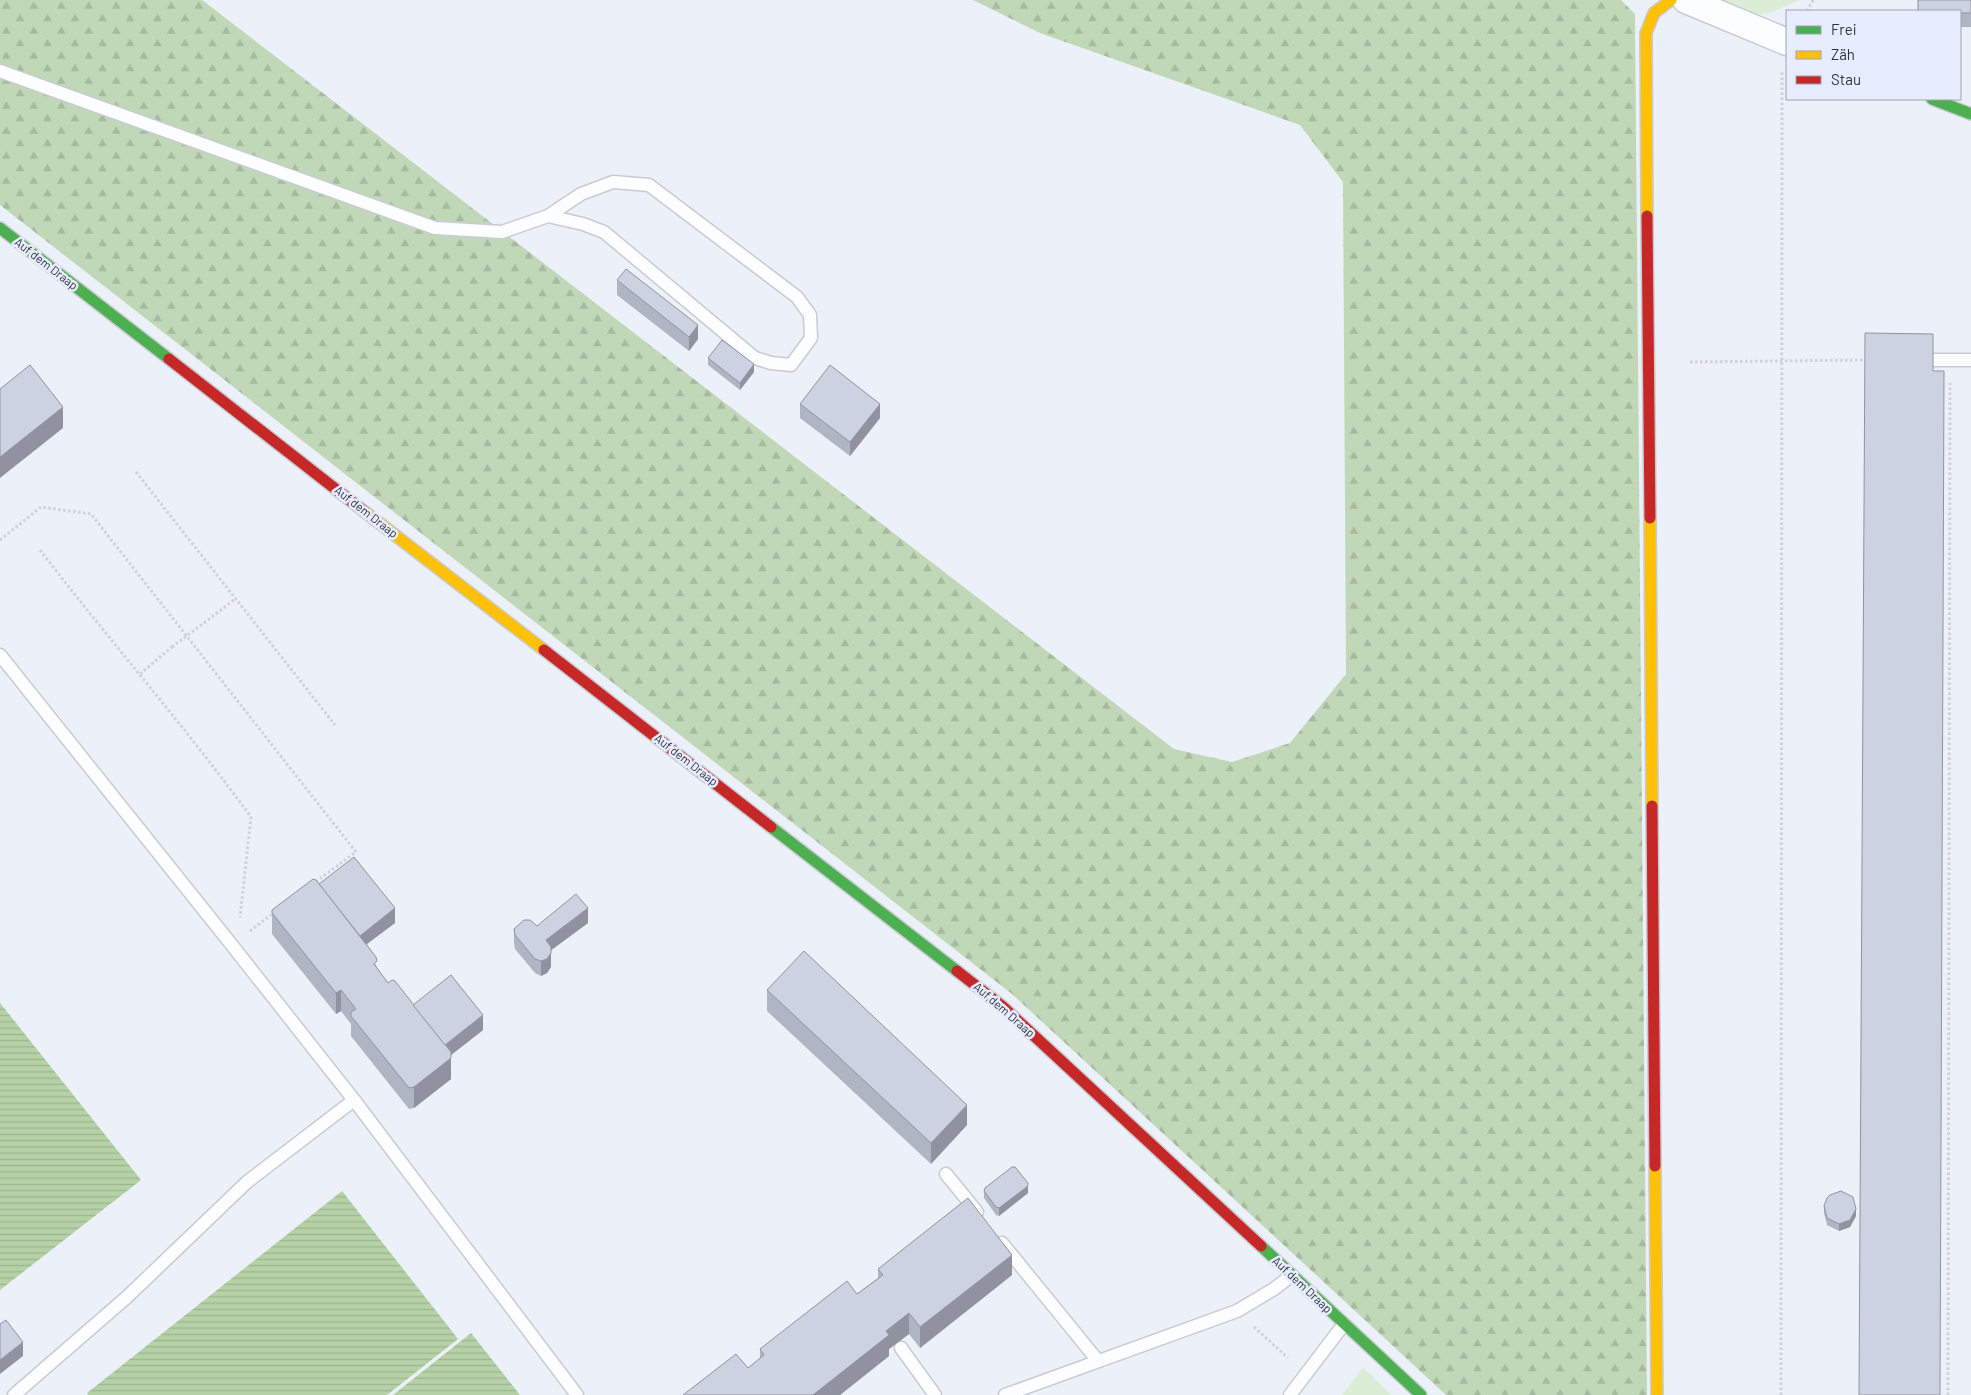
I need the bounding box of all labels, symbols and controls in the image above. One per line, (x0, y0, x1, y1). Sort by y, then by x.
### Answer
legend (1786, 10, 1961, 100)
text: Frei (1831, 20, 1857, 38)
text: Zäh (1831, 45, 1855, 63)
text: Stau (1831, 70, 1861, 88)
street label: Auf dem Draap (12, 234, 81, 292)
street label: Auf dem Draap (332, 482, 401, 540)
street label: Auf dem Draap (652, 730, 721, 788)
street label: Auf dem Draap (971, 979, 1038, 1040)
street label: Auf dem Draap (1270, 1253, 1335, 1315)

